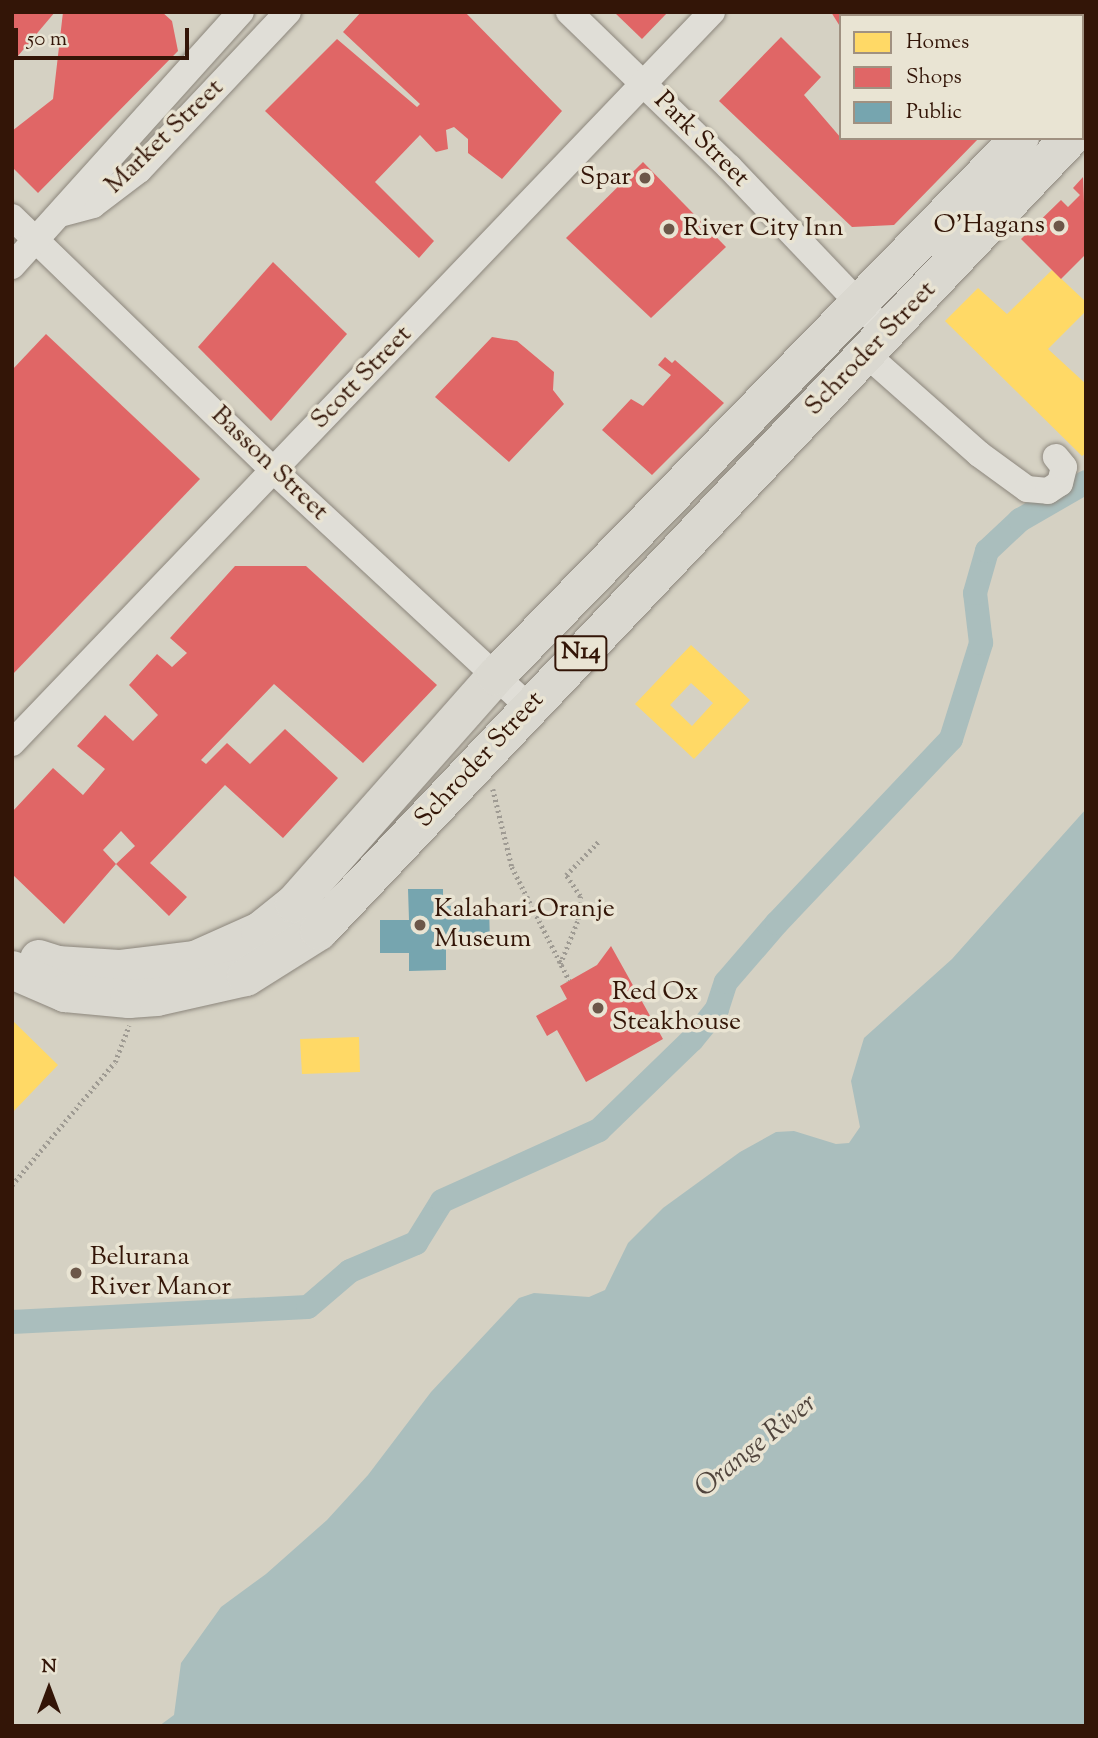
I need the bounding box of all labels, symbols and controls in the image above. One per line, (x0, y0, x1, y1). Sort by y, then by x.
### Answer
scale bar (18, 14, 192, 58)
legend (839, 14, 1084, 140)
text: 50 m (27, 25, 67, 55)
text: Homes (906, 28, 969, 58)
text: Shops (906, 63, 962, 93)
street label: Market Street (99, 73, 231, 201)
street label: Park Street (647, 86, 755, 194)
text: Public (906, 98, 962, 128)
place label: Spar (580, 162, 631, 194)
marker: Spar (637, 170, 653, 186)
place label: O'Hagans (934, 210, 1045, 242)
place label: River City Inn (683, 213, 844, 245)
marker: O'Hagans (1051, 218, 1067, 234)
marker: River City Inn (661, 221, 677, 237)
street label: Schroder Street (799, 275, 943, 423)
street label: Scott Street (305, 320, 419, 436)
street label: Basson Street (204, 400, 334, 528)
road number: N14 (553, 632, 609, 674)
street label: Schroder Street (409, 685, 551, 835)
place label: Kalahari-Oranje Museum (434, 894, 615, 956)
marker: Kalahari-Oranje Museum (412, 917, 428, 933)
place label: Red Ox Steakhouse (612, 977, 741, 1038)
marker: Red Ox Steakhouse (590, 1000, 606, 1016)
place label: Belurana River Manor (90, 1242, 231, 1304)
marker: Belurana River Manor (68, 1265, 84, 1281)
water label: Orange River (688, 1387, 824, 1505)
north arrow (14, 1654, 84, 1724)
text: N (41, 1654, 57, 1681)

